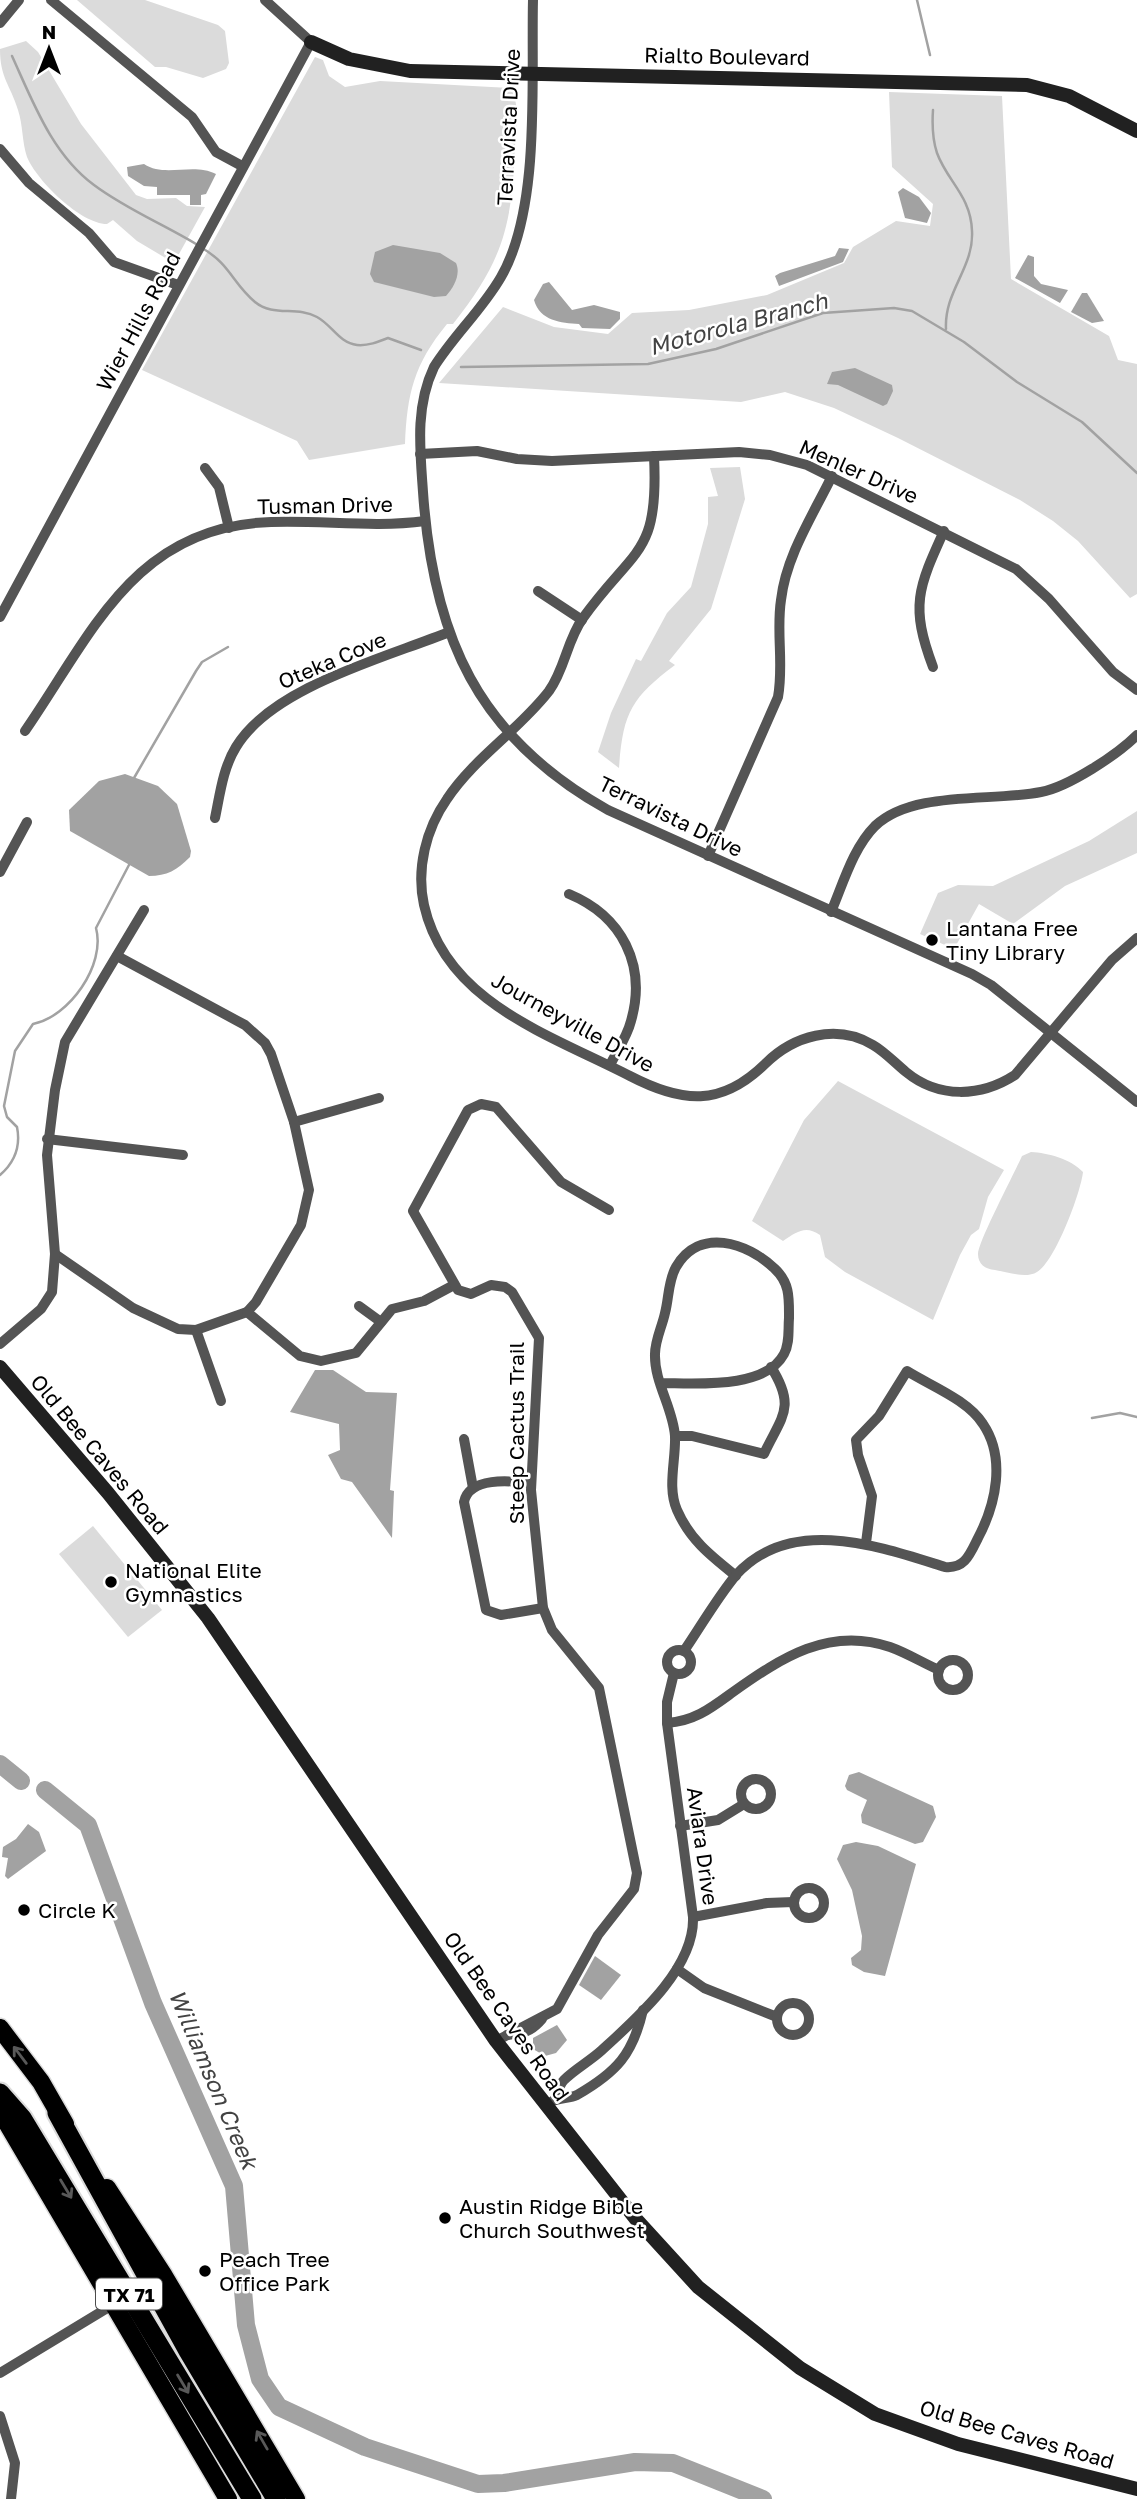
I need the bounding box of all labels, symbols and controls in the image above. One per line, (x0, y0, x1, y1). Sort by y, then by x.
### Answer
north arrow (14, 14, 84, 84)
text: N (42, 20, 56, 43)
street label: Rialto Boulevard (644, 42, 810, 70)
street label: Terravista Drive (491, 48, 525, 206)
street label: Wier Hills Road (90, 247, 186, 395)
water label: Motorola Branch (646, 286, 831, 360)
street label: Menler Drive (796, 433, 922, 509)
street label: Tusman Drive (257, 491, 393, 519)
street label: Oteka Cove (274, 626, 390, 694)
street label: Terravista Drive (595, 770, 747, 862)
place label: Lantana Free Tiny Library (946, 915, 1078, 965)
marker: Lantana Free Tiny Library (924, 932, 940, 948)
street label: Journeyville Drive (487, 966, 659, 1078)
street label: Steep Cactus Trail (503, 1342, 529, 1524)
street label: Old Bee Caves Road (25, 1369, 175, 1539)
place label: National Elite Gymnastics (125, 1557, 262, 1607)
marker: National Elite Gymnastics (103, 1574, 119, 1590)
street label: Aviara Drive (682, 1785, 724, 1907)
place label: Circle K (38, 1897, 116, 1923)
marker: Circle K (16, 1902, 32, 1918)
street label: Old Bee Caves Road (439, 1926, 575, 2106)
water label: Williamson Creek (164, 1985, 265, 2175)
one-way arrow (13, 2046, 28, 2065)
one-way arrow (59, 2179, 73, 2199)
place label: Austin Ridge Bible Church Southwest (459, 2193, 645, 2243)
marker: Austin Ridge Bible Church Southwest (437, 2210, 453, 2226)
place label: Peach Tree Office Park (219, 2246, 330, 2296)
marker: Peach Tree Office Park (197, 2263, 213, 2279)
road number: TX 71 (96, 2278, 162, 2310)
one-way arrow (177, 2374, 191, 2394)
street label: Old Bee Caves Road (917, 2394, 1117, 2474)
one-way arrow (254, 2430, 268, 2450)

